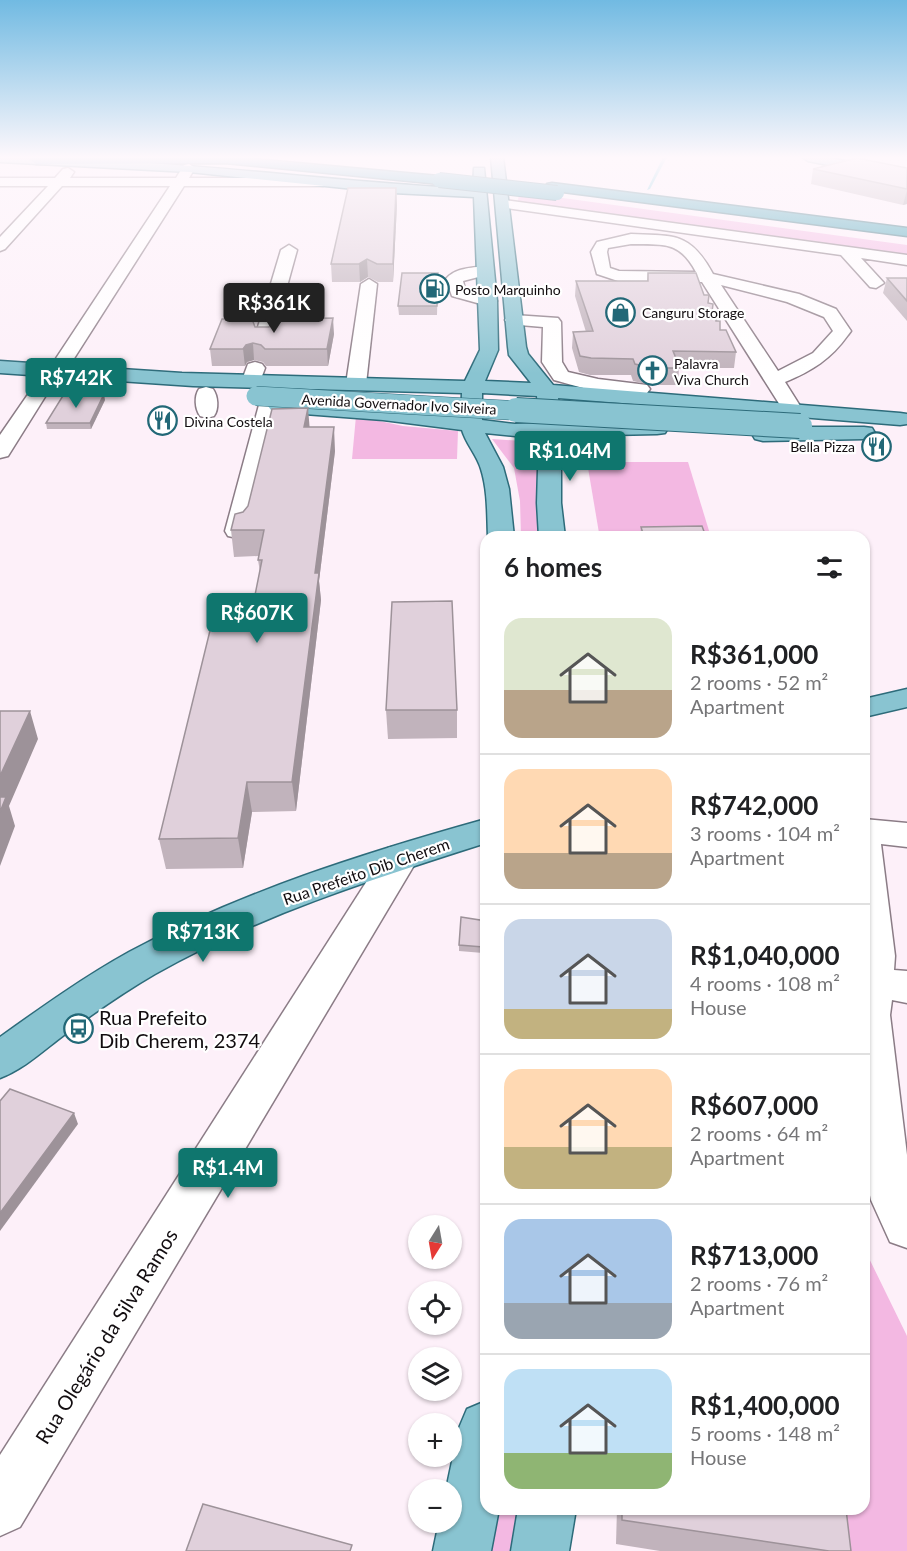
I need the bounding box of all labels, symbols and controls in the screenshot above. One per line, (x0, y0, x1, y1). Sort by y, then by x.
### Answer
fuel station icon: Posto Marquinho (418, 273, 450, 305)
place label: Posto Marquinho (455, 281, 561, 298)
pin: R$361K (225, 283, 323, 334)
text: R$361K (238, 290, 310, 314)
shop icon: Canguru Storage (605, 296, 637, 328)
place label: Canguru Storage (642, 304, 744, 321)
church icon: Palavra Viva Church (637, 355, 669, 387)
place label: Palavra Viva Church (674, 355, 749, 388)
pin: R$742K (27, 358, 125, 409)
text: R$742K (40, 365, 112, 389)
street label: Avenida Governador Ivo Silveira (301, 390, 497, 418)
restaurant icon: Divina Costela (147, 405, 179, 437)
place label: Divina Costela (184, 413, 273, 430)
restaurant icon: Bella Pizza (860, 430, 892, 462)
pin: R$1.04M (515, 431, 625, 482)
text: R$1.04M (529, 438, 611, 462)
place label: Bella Pizza (790, 438, 855, 455)
text: 6 homes (504, 551, 602, 583)
icon: filters (813, 551, 846, 584)
pin: R$607K (208, 593, 306, 644)
text: R$607K (221, 600, 293, 624)
text: R$361,000 (690, 638, 818, 670)
icon: home (552, 642, 624, 714)
text: 2 rooms · 52 m² (690, 670, 828, 694)
text: Apartment (690, 694, 784, 718)
text: R$742,000 (690, 789, 818, 821)
icon: home (552, 793, 624, 865)
text: 3 rooms · 104 m² (690, 821, 840, 845)
street label: Rua Prefeito Dib Cherem (280, 834, 452, 908)
text: Apartment (690, 845, 784, 869)
pin: R$713K (154, 912, 252, 963)
text: R$713K (167, 919, 239, 943)
text: R$1,040,000 (690, 939, 840, 971)
icon: home (552, 943, 624, 1015)
text: 4 rooms · 108 m² (690, 971, 840, 995)
text: House (690, 995, 747, 1019)
place label: Rua Prefeito Dib Cherem, 2374 (99, 1005, 261, 1052)
bus stop icon: Rua Prefeito Dib Cherem, 2374 (62, 1012, 94, 1044)
text: R$607,000 (690, 1089, 818, 1121)
icon: home (552, 1093, 624, 1165)
text: 2 rooms · 64 m² (690, 1121, 828, 1145)
text: Apartment (690, 1145, 784, 1169)
pin: R$1.4M (179, 1148, 277, 1199)
text: R$1.4M (192, 1155, 264, 1179)
north arrow (408, 1215, 462, 1269)
map controls (408, 1215, 462, 1533)
street label: Rua Olegário da Silva Ramos (30, 1224, 182, 1448)
text: R$713,000 (690, 1239, 818, 1271)
icon: home (552, 1243, 624, 1315)
text: 2 rooms · 76 m² (690, 1271, 828, 1295)
button: locate (408, 1281, 462, 1335)
text: Apartment (690, 1295, 784, 1319)
button: layers (408, 1347, 462, 1401)
text: R$1,400,000 (690, 1389, 840, 1421)
icon: home (552, 1393, 624, 1465)
button: + (408, 1413, 462, 1467)
text: 5 rooms · 148 m² (690, 1421, 840, 1445)
text: House (690, 1445, 747, 1469)
button: − (408, 1479, 462, 1533)

